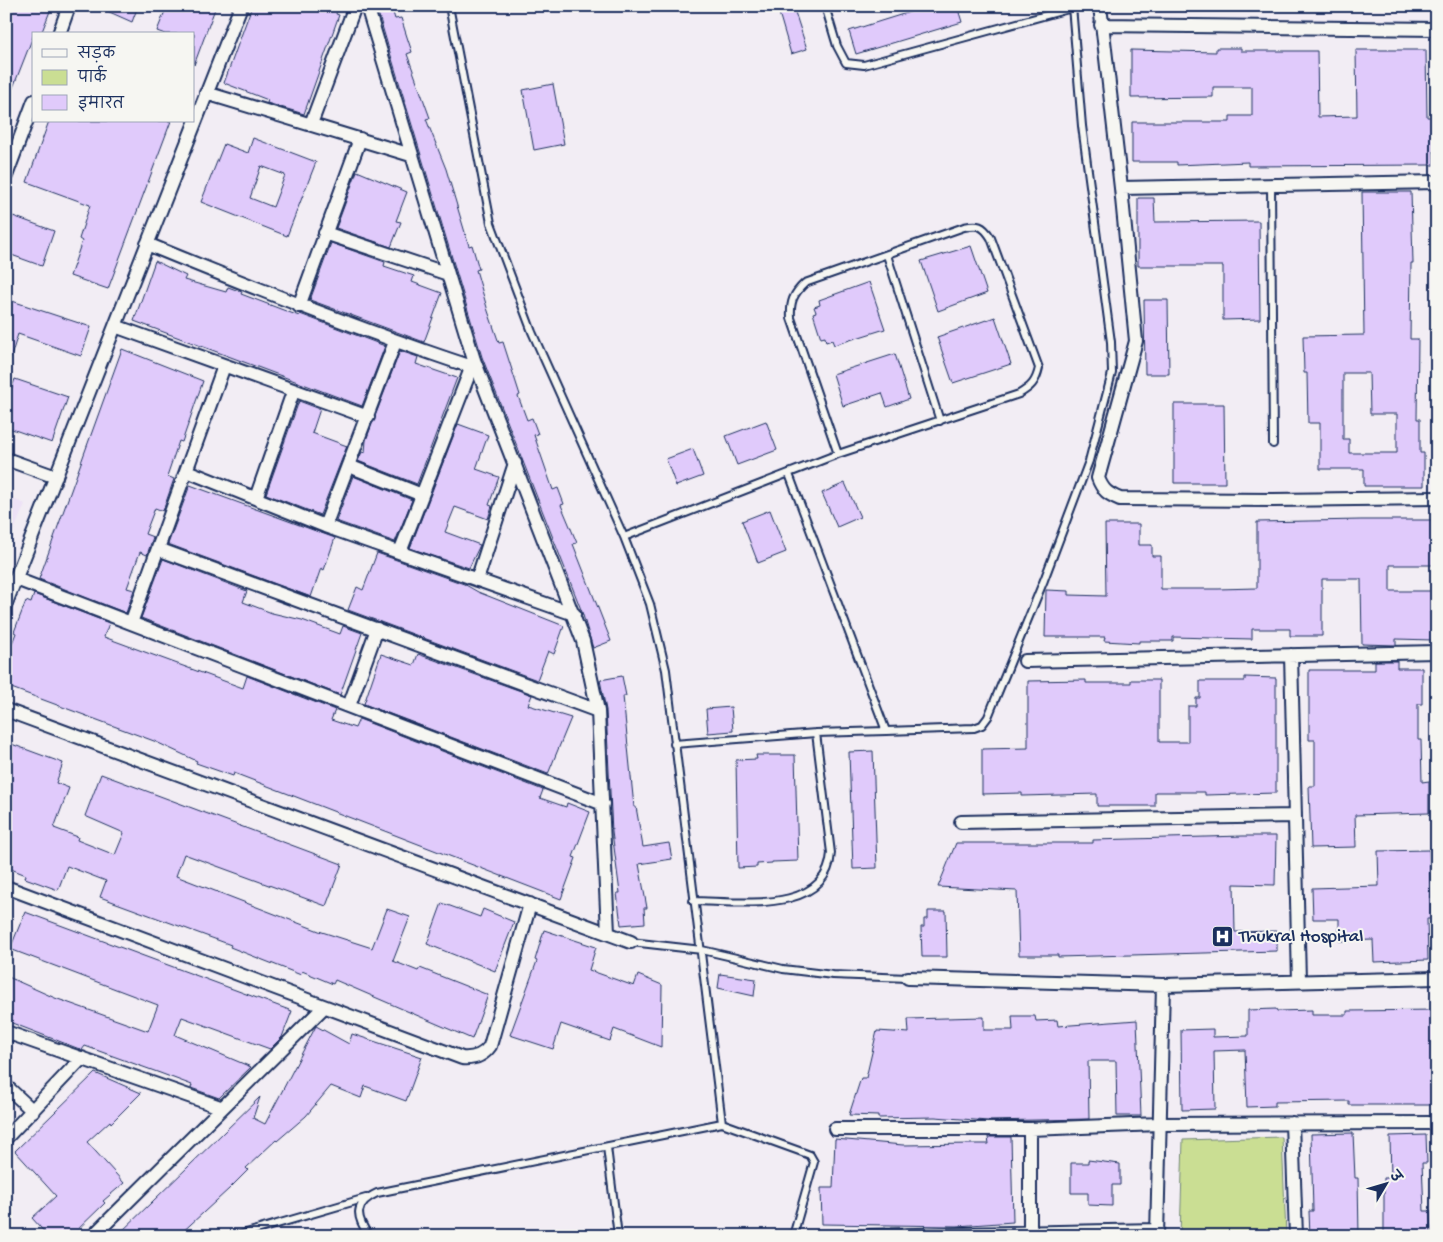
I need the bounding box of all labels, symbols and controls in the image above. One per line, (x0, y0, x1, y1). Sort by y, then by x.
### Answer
legend (32, 32, 195, 122)
text: सड़क (77, 46, 116, 64)
text: पार्क (77, 65, 108, 88)
text: इमारत (78, 95, 125, 114)
hospital icon: Thukral Hospital (1211, 925, 1235, 949)
place label: Thukral Hospital (1238, 926, 1364, 949)
north arrow (1360, 1160, 1410, 1210)
text: उ (1383, 1167, 1405, 1188)

